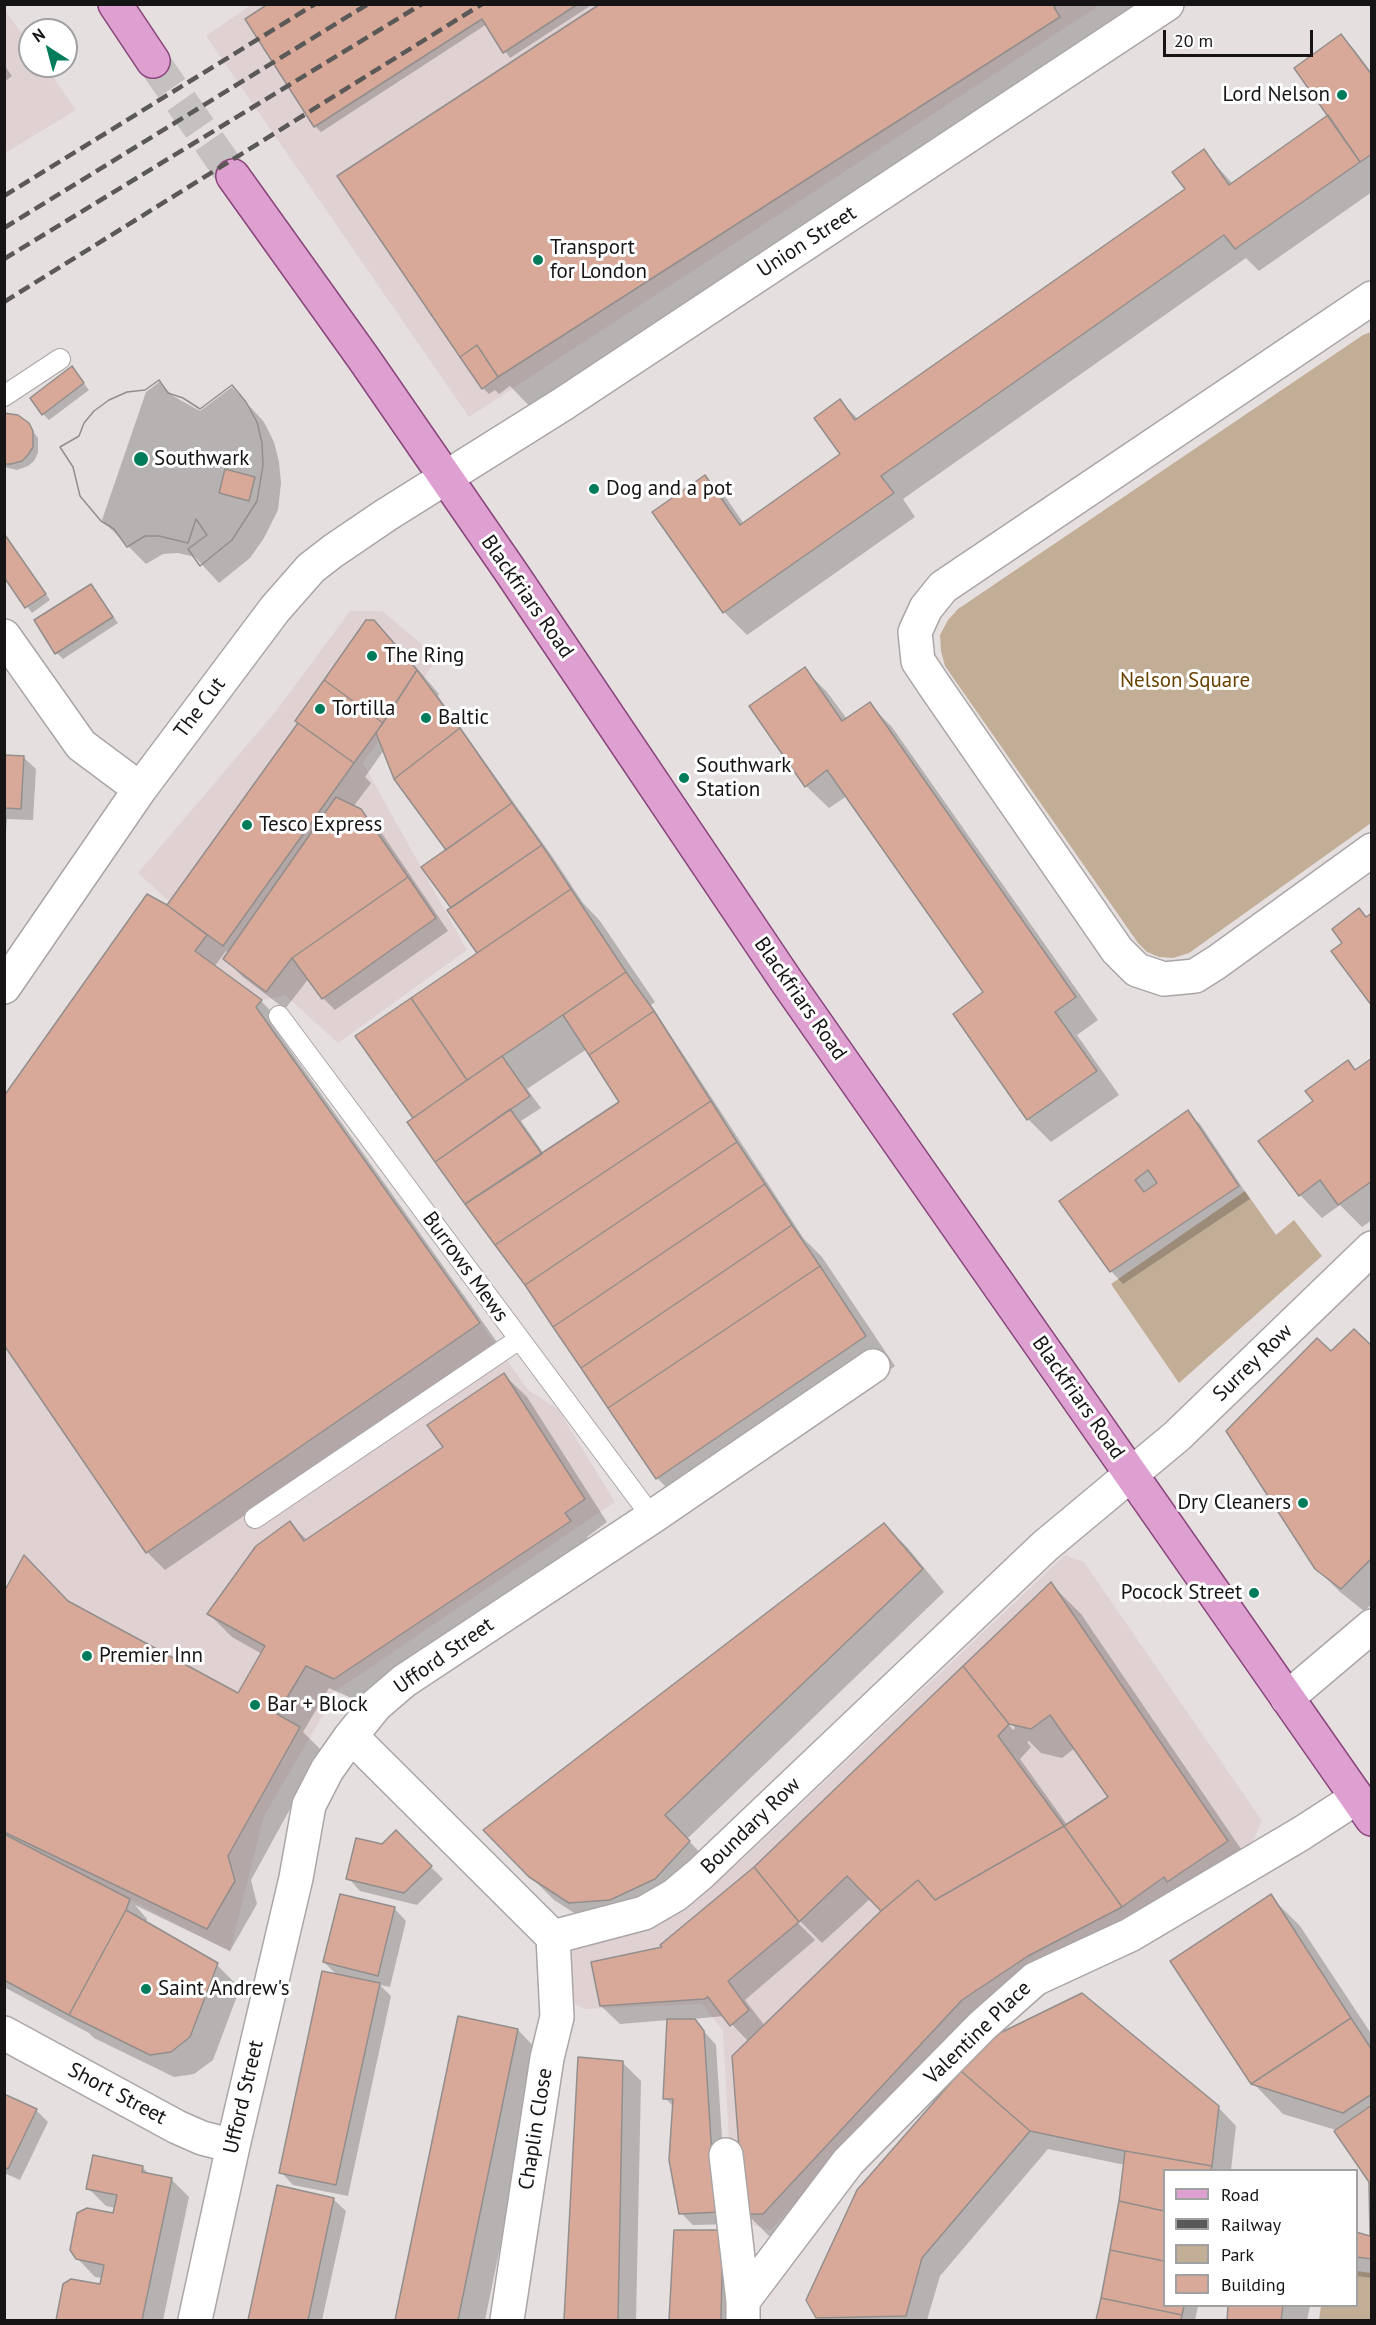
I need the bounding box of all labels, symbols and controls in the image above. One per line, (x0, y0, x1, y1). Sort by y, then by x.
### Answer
north arrow (18, 18, 78, 78)
scale bar (1166, 18, 1316, 56)
text: N (28, 24, 49, 46)
text: 20 m (1174, 29, 1213, 52)
place label: Lord Nelson (1223, 82, 1330, 108)
marker: Lord Nelson (1335, 88, 1349, 102)
street label: Union Street (753, 201, 861, 283)
place label: Transport for London (550, 235, 647, 285)
marker: Transport for London (531, 253, 545, 267)
place label: Southwark (154, 446, 249, 472)
marker: Southwark (132, 450, 150, 468)
place label: Dog and a pot (606, 476, 732, 502)
marker: Dog and a pot (587, 482, 601, 496)
street label: Blackfriars Road (475, 531, 579, 663)
place label: The Ring (384, 643, 464, 669)
marker: The Ring (365, 649, 379, 663)
park label: Nelson Square (1120, 668, 1250, 694)
street label: The Cut (169, 673, 231, 743)
place label: Tortilla (332, 696, 395, 722)
marker: Tortilla (313, 702, 327, 716)
place label: Baltic (438, 705, 489, 731)
marker: Baltic (419, 711, 433, 725)
place label: Southwark Station (696, 753, 791, 803)
marker: Southwark Station (677, 771, 691, 785)
place label: Tesco Express (259, 812, 382, 838)
marker: Tesco Express (240, 818, 254, 832)
street label: Blackfriars Road (748, 933, 852, 1065)
street label: Burrows Mews (417, 1207, 513, 1327)
street label: Surrey Row (1208, 1319, 1298, 1407)
street label: Blackfriars Road (1026, 1332, 1130, 1464)
place label: Dry Cleaners (1177, 1490, 1291, 1516)
marker: Dry Cleaners (1296, 1496, 1310, 1510)
place label: Pocock Street (1121, 1580, 1242, 1606)
marker: Pocock Street (1247, 1586, 1261, 1600)
street label: Ufford Street (389, 1612, 499, 1700)
place label: Premier Inn (99, 1643, 203, 1669)
marker: Premier Inn (80, 1649, 94, 1663)
place label: Bar + Block (267, 1692, 368, 1718)
marker: Bar + Block (248, 1698, 262, 1712)
street label: Boundary Row (696, 1772, 806, 1880)
place label: Saint Andrew's (158, 1976, 290, 2002)
street label: Valentine Place (920, 1976, 1036, 2090)
marker: Saint Andrew's (139, 1982, 153, 1996)
street label: Ufford Street (219, 2038, 269, 2156)
street label: Short Street (63, 2058, 171, 2130)
street label: Chaplin Close (514, 2066, 558, 2192)
legend (1163, 2169, 1358, 2307)
text: Road (1221, 2183, 1259, 2206)
text: Railway (1221, 2213, 1281, 2236)
text: Park (1221, 2243, 1254, 2266)
text: Building (1221, 2273, 1285, 2296)

